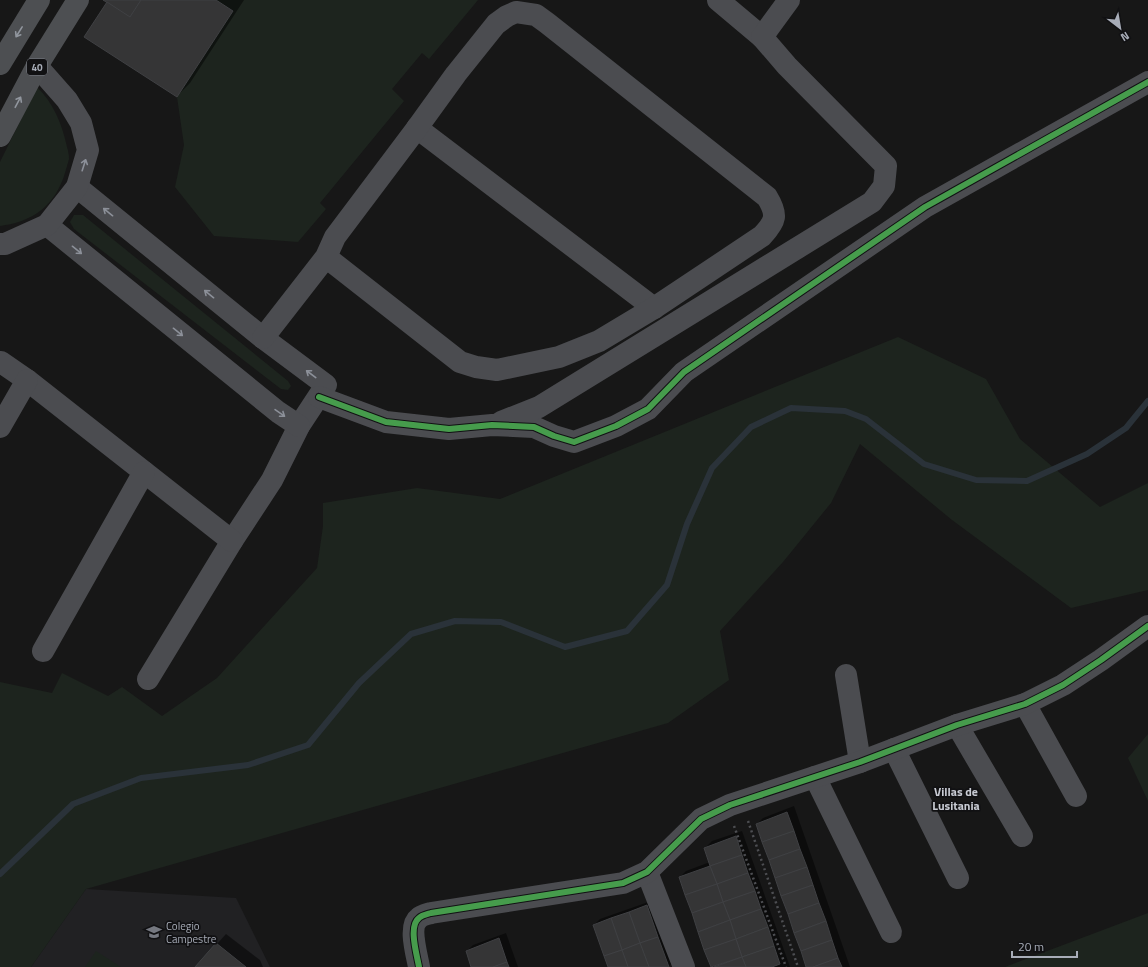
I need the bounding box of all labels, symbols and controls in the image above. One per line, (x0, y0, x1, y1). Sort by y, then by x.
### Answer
north arrow (1100, 8, 1140, 48)
one-way arrow (15, 26, 23, 37)
text: N (1118, 28, 1133, 45)
road number: 40 (27, 59, 47, 75)
one-way arrow (15, 96, 22, 108)
one-way arrow (81, 158, 88, 171)
one-way arrow (103, 207, 113, 216)
one-way arrow (72, 245, 83, 254)
one-way arrow (203, 290, 214, 298)
one-way arrow (173, 327, 184, 336)
one-way arrow (306, 370, 317, 378)
one-way arrow (274, 409, 285, 417)
district label: Villas de Lusitania (932, 782, 980, 815)
place label: Colegio Campestre (166, 918, 217, 947)
school or university icon: Colegio Campestre (145, 923, 163, 941)
scale bar (1012, 933, 1077, 959)
text: 20 m (1018, 937, 1044, 956)

